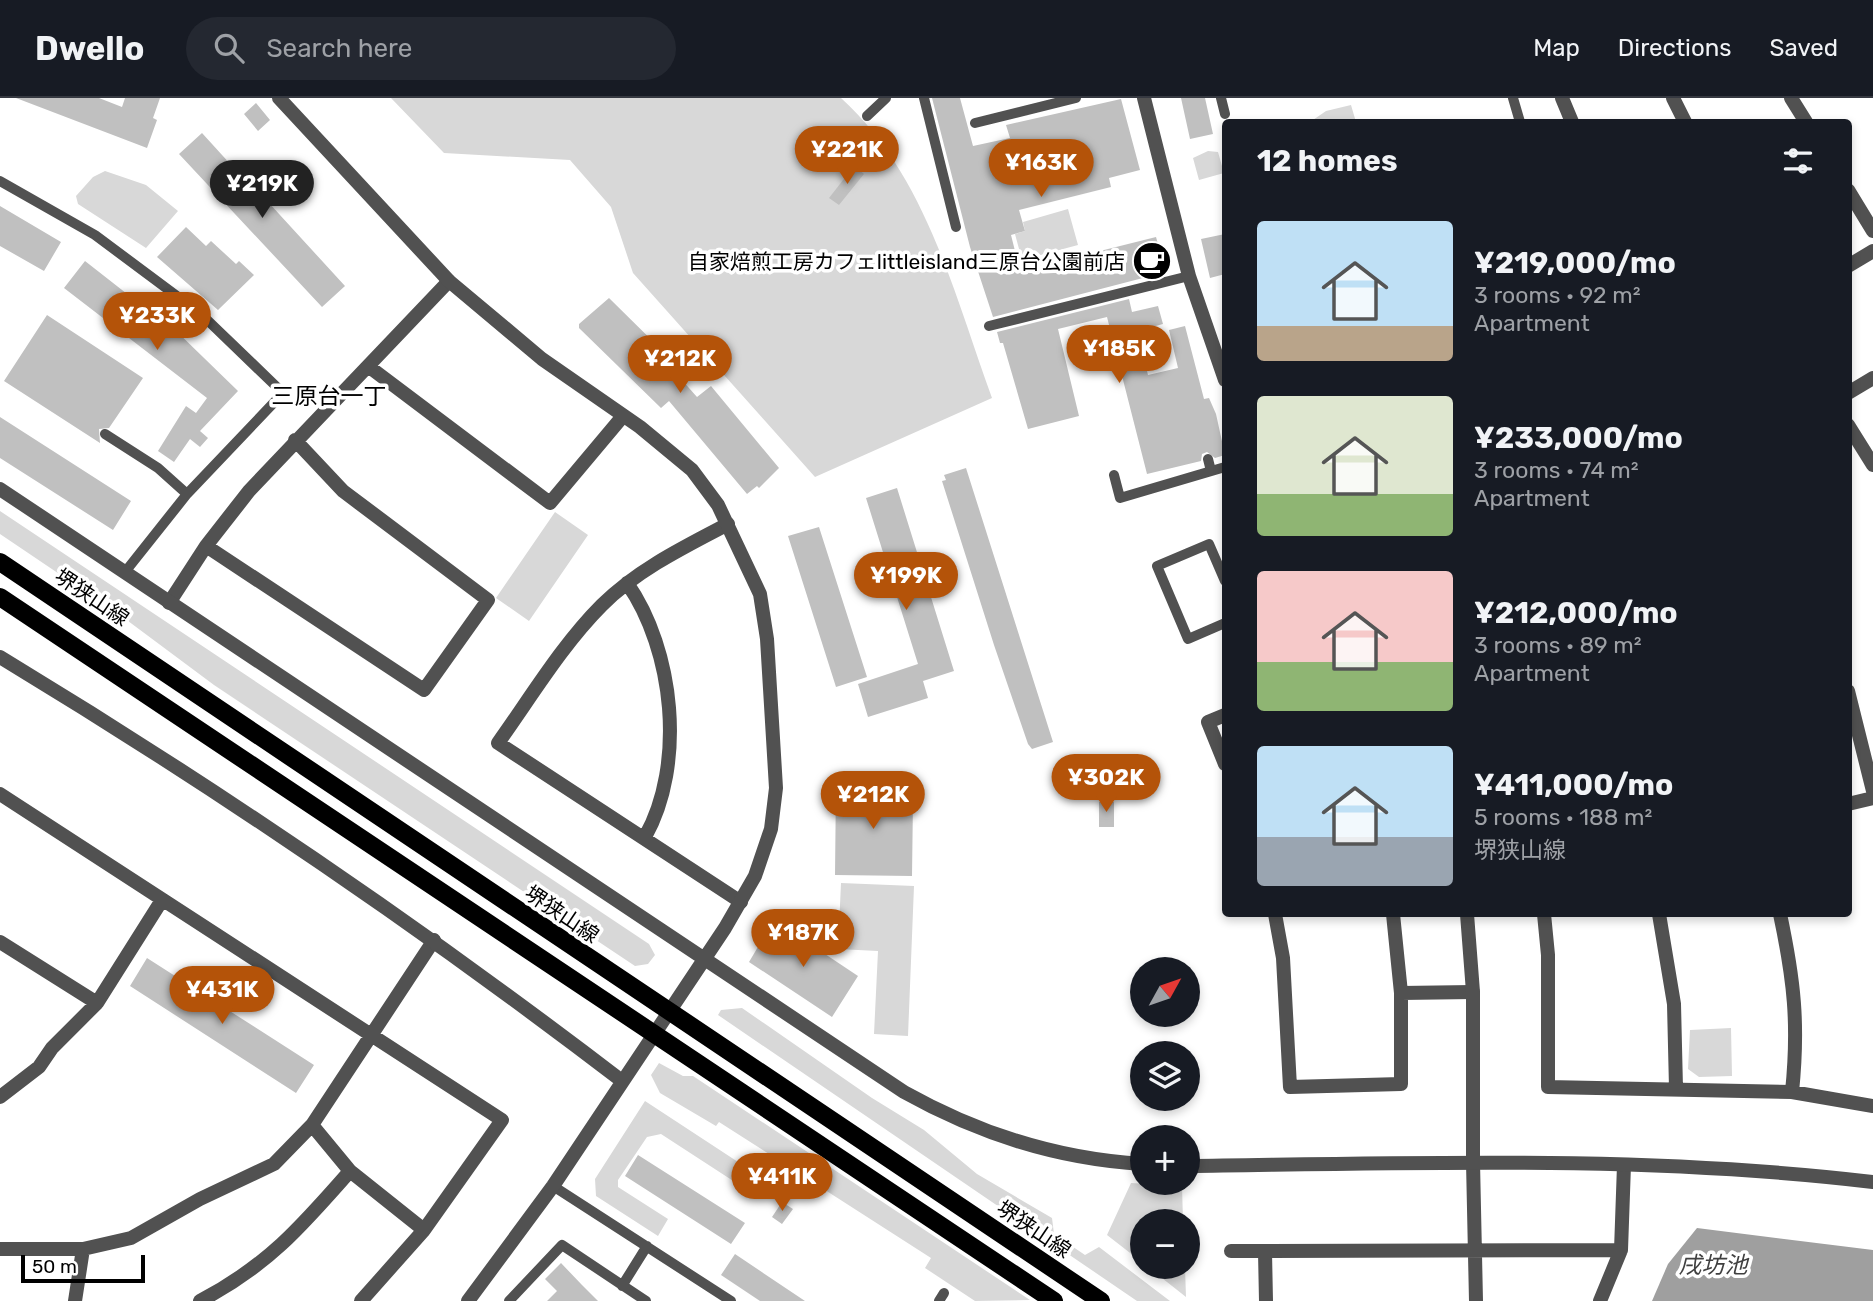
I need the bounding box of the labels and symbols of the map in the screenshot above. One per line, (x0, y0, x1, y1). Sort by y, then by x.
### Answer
pin: ¥221K (798, 126, 896, 186)
pin: ¥163K (992, 140, 1090, 199)
pin: ¥219K (213, 160, 311, 220)
cafe icon: 自家焙煎工房カフェlittleisland三原台公園前店 (1131, 240, 1173, 282)
place label: 自家焙煎工房カフェlittleisland三原台公園前店 (688, 249, 1125, 274)
pin: ¥233K (108, 292, 206, 352)
pin: ¥185K (1070, 326, 1168, 385)
pin: ¥212K (631, 336, 729, 395)
district label: 三原台一丁 (272, 382, 387, 410)
pin: ¥199K (857, 552, 955, 612)
street label: 堺狭山線 (50, 563, 134, 631)
pin: ¥302K (1057, 754, 1155, 814)
pin: ¥212K (824, 772, 922, 831)
street label: 堺狭山線 (520, 880, 604, 948)
pin: ¥187K (754, 910, 852, 969)
north arrow (1130, 957, 1200, 1027)
pin: ¥431K (173, 967, 271, 1026)
pin: ¥411K (733, 1154, 831, 1213)
street label: 堺狭山線 (992, 1195, 1076, 1263)
water label: 戌坊池 (1679, 1251, 1750, 1279)
scale bar (21, 1252, 145, 1284)

